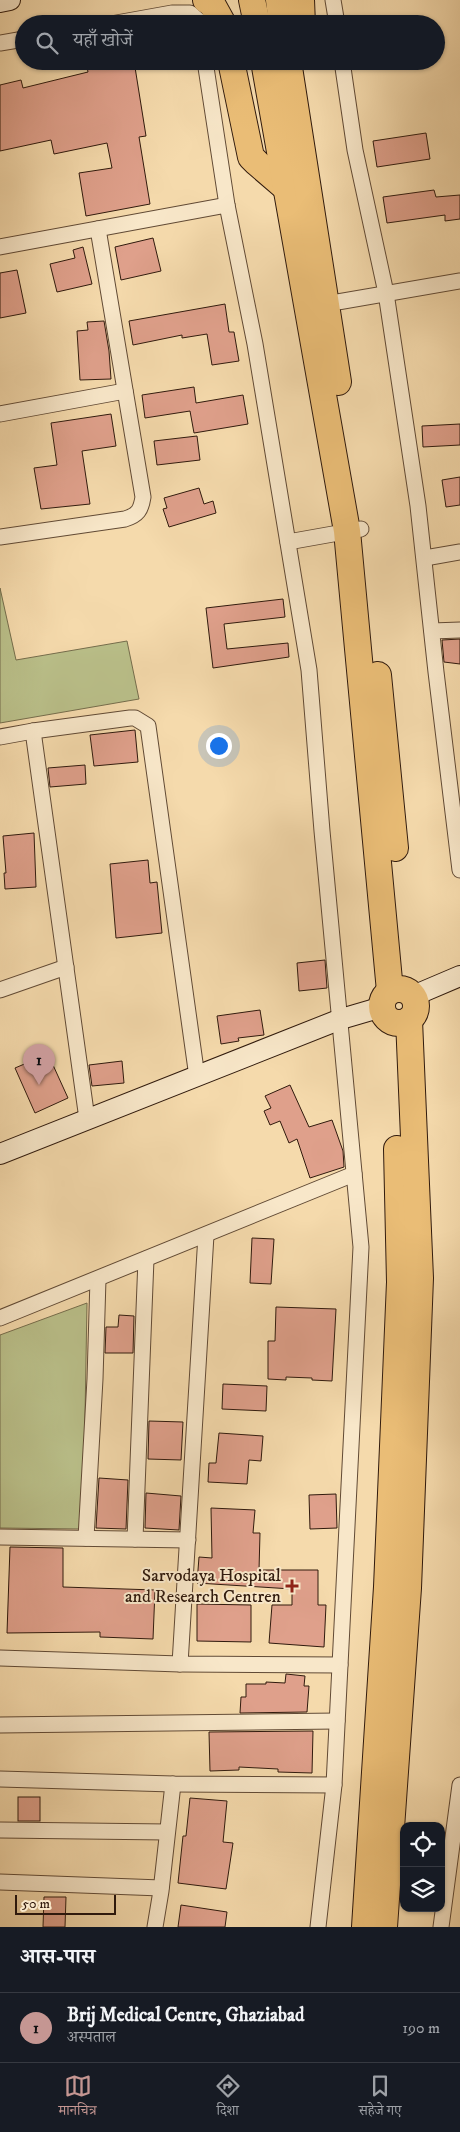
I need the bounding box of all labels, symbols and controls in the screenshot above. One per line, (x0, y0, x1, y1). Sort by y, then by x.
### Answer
search box (15, 15, 445, 70)
icon: search (33, 29, 61, 57)
text: यहाँ खोजें (73, 29, 133, 52)
your location (206, 733, 232, 759)
pin: 1 (23, 1044, 55, 1085)
place label: Sarvodaya Hospital and Research Centren (125, 1565, 282, 1608)
marker: Sarvodaya Hospital and Research Centren (285, 1579, 299, 1593)
map controls (400, 1822, 445, 1912)
button: locate (400, 1822, 445, 1867)
button: layers (400, 1867, 445, 1912)
scale bar (15, 1892, 116, 1915)
text: 50 m (22, 1895, 50, 1913)
text: आस-पास (20, 1944, 95, 1970)
text: Brij Medical Centre, Ghaziabad (67, 2004, 304, 2027)
text: 1 (33, 2018, 39, 2038)
text: 190 m (402, 2018, 440, 2038)
text: अस्पताल (67, 2027, 116, 2047)
tab: मानचित्र (59, 2072, 97, 2124)
tab: दिशा (214, 2072, 242, 2124)
tab: सहेजे गए (359, 2072, 401, 2124)

